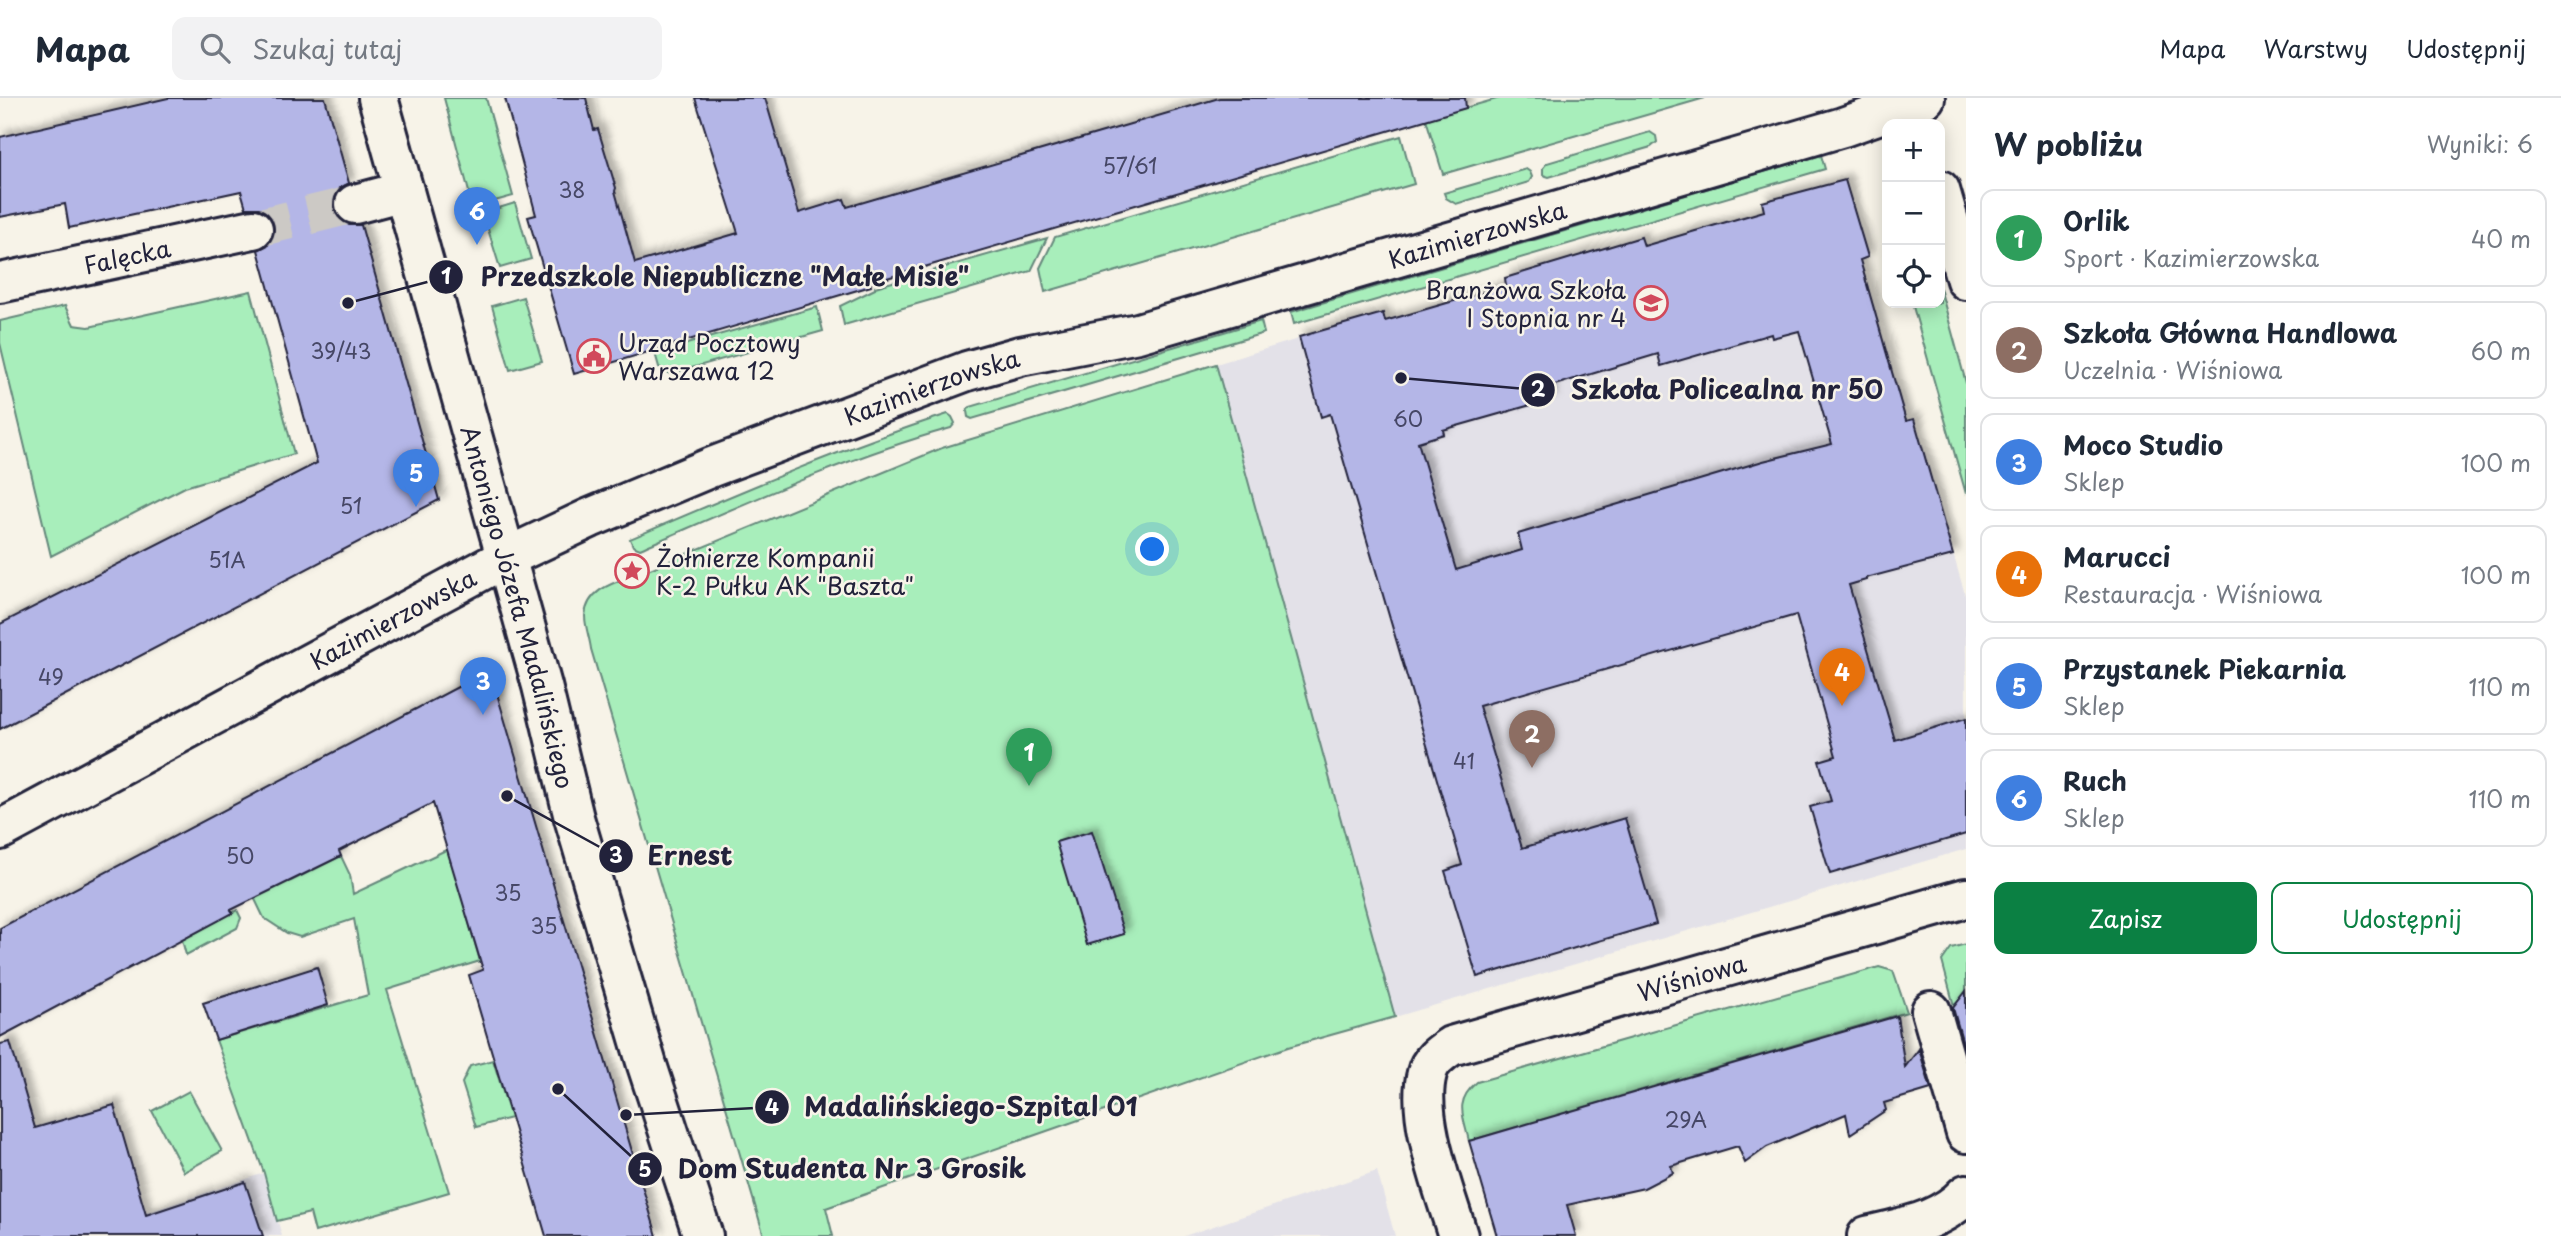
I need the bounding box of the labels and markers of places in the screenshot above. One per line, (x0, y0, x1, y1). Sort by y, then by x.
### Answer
pin: 6 (454, 187, 500, 245)
callout: Przedszkole Niepubliczne "Małe Misie" (428, 253, 988, 300)
place label: Branżowa Szkoła I Stopnia nr 4 (1425, 271, 1626, 335)
school or university icon: Branżowa Szkoła I Stopnia nr 4 (1632, 284, 1670, 322)
place label: Urząd Pocztowy Warszawa 12 (618, 324, 801, 388)
public building icon: Urząd Pocztowy Warszawa 12 (575, 337, 613, 375)
callout: Szkoła Policealna nr 50 (1521, 366, 1899, 413)
pin: 5 (393, 449, 439, 507)
place label: Żołnierze Kompanii K-2 Pułku AK "Baszta" (656, 539, 914, 603)
place icon: Żołnierze Kompanii K-2 Pułku AK "Baszta" (613, 552, 651, 590)
pin: 4 (1819, 648, 1865, 706)
pin: 3 (460, 657, 506, 715)
pin: 2 (1509, 710, 1555, 768)
pin: 1 (1006, 728, 1052, 786)
callout: Ernest (599, 832, 747, 879)
callout: Madalińskiego-Szpital 01 (755, 1084, 1152, 1131)
callout: Dom Studenta Nr 3 Grosik (628, 1146, 1042, 1193)

